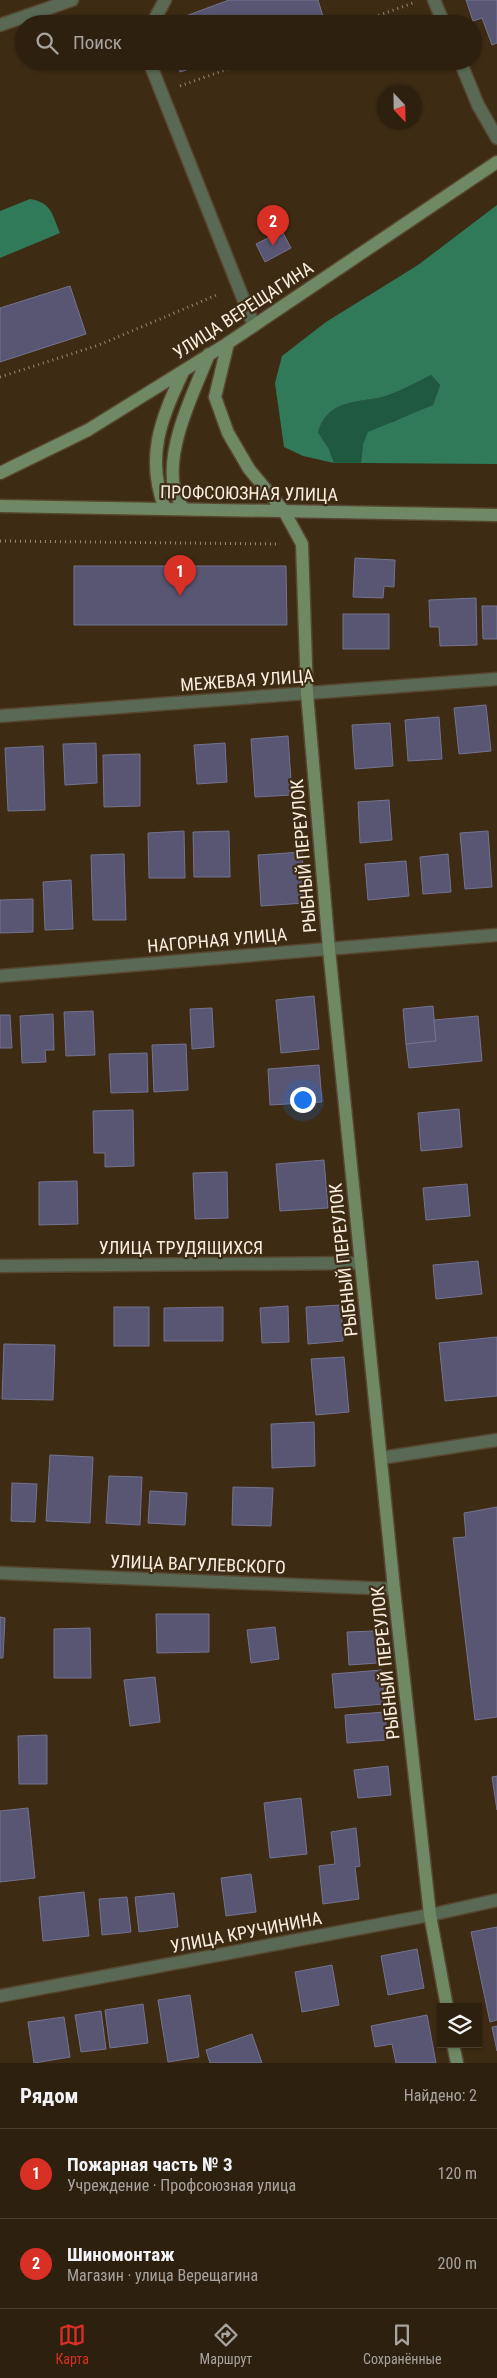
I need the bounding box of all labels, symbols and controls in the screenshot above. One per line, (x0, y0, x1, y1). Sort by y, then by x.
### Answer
search box (15, 15, 482, 70)
icon: search (33, 29, 61, 57)
text: Поиск (73, 31, 122, 54)
north arrow (377, 85, 422, 130)
pin: 2 (257, 205, 289, 246)
street label: УЛИЦА ВЕРЕЩАГИНА (169, 257, 318, 363)
street label: ПРОФСОЮЗНАЯ УЛИЦА (160, 481, 339, 505)
pin: 1 (164, 555, 196, 596)
street label: МЕЖЕВАЯ УЛИЦА (179, 665, 315, 695)
street label: РЫБНЫЙ ПЕРЕУЛОК (286, 778, 320, 934)
street label: НАГОРНАЯ УЛИЦА (146, 923, 288, 957)
your location (290, 1087, 316, 1113)
street label: РЫБНЫЙ ПЕРЕУЛОК (325, 1182, 361, 1338)
street label: УЛИЦА ТРУДЯЩИХСЯ (99, 1237, 263, 1258)
street label: УЛИЦА ВАГУЛЕВСКОГО (110, 1550, 286, 1578)
street label: РЫБНЫЙ ПЕРЕУЛОК (367, 1585, 403, 1741)
street label: УЛИЦА КРУЧИНИНА (169, 1907, 324, 1957)
map controls (437, 2003, 482, 2048)
button: layers (437, 2003, 482, 2048)
text: Рядом (20, 2084, 79, 2108)
text: Найдено: 2 (404, 2086, 477, 2105)
text: Пожарная часть № 3 (67, 2153, 233, 2176)
text: 1 (32, 2164, 40, 2183)
text: 120 m (438, 2164, 477, 2183)
text: Учреждение · Профсоюзная улица (67, 2176, 296, 2195)
text: Шиномонтаж (67, 2243, 174, 2266)
text: 2 (32, 2254, 40, 2273)
text: 200 m (438, 2254, 477, 2273)
text: Магазин · улица Верещагина (67, 2266, 258, 2285)
tab: Карта (55, 2321, 89, 2367)
tab: Маршрут (200, 2321, 252, 2367)
tab: Сохранённые (363, 2321, 442, 2367)

